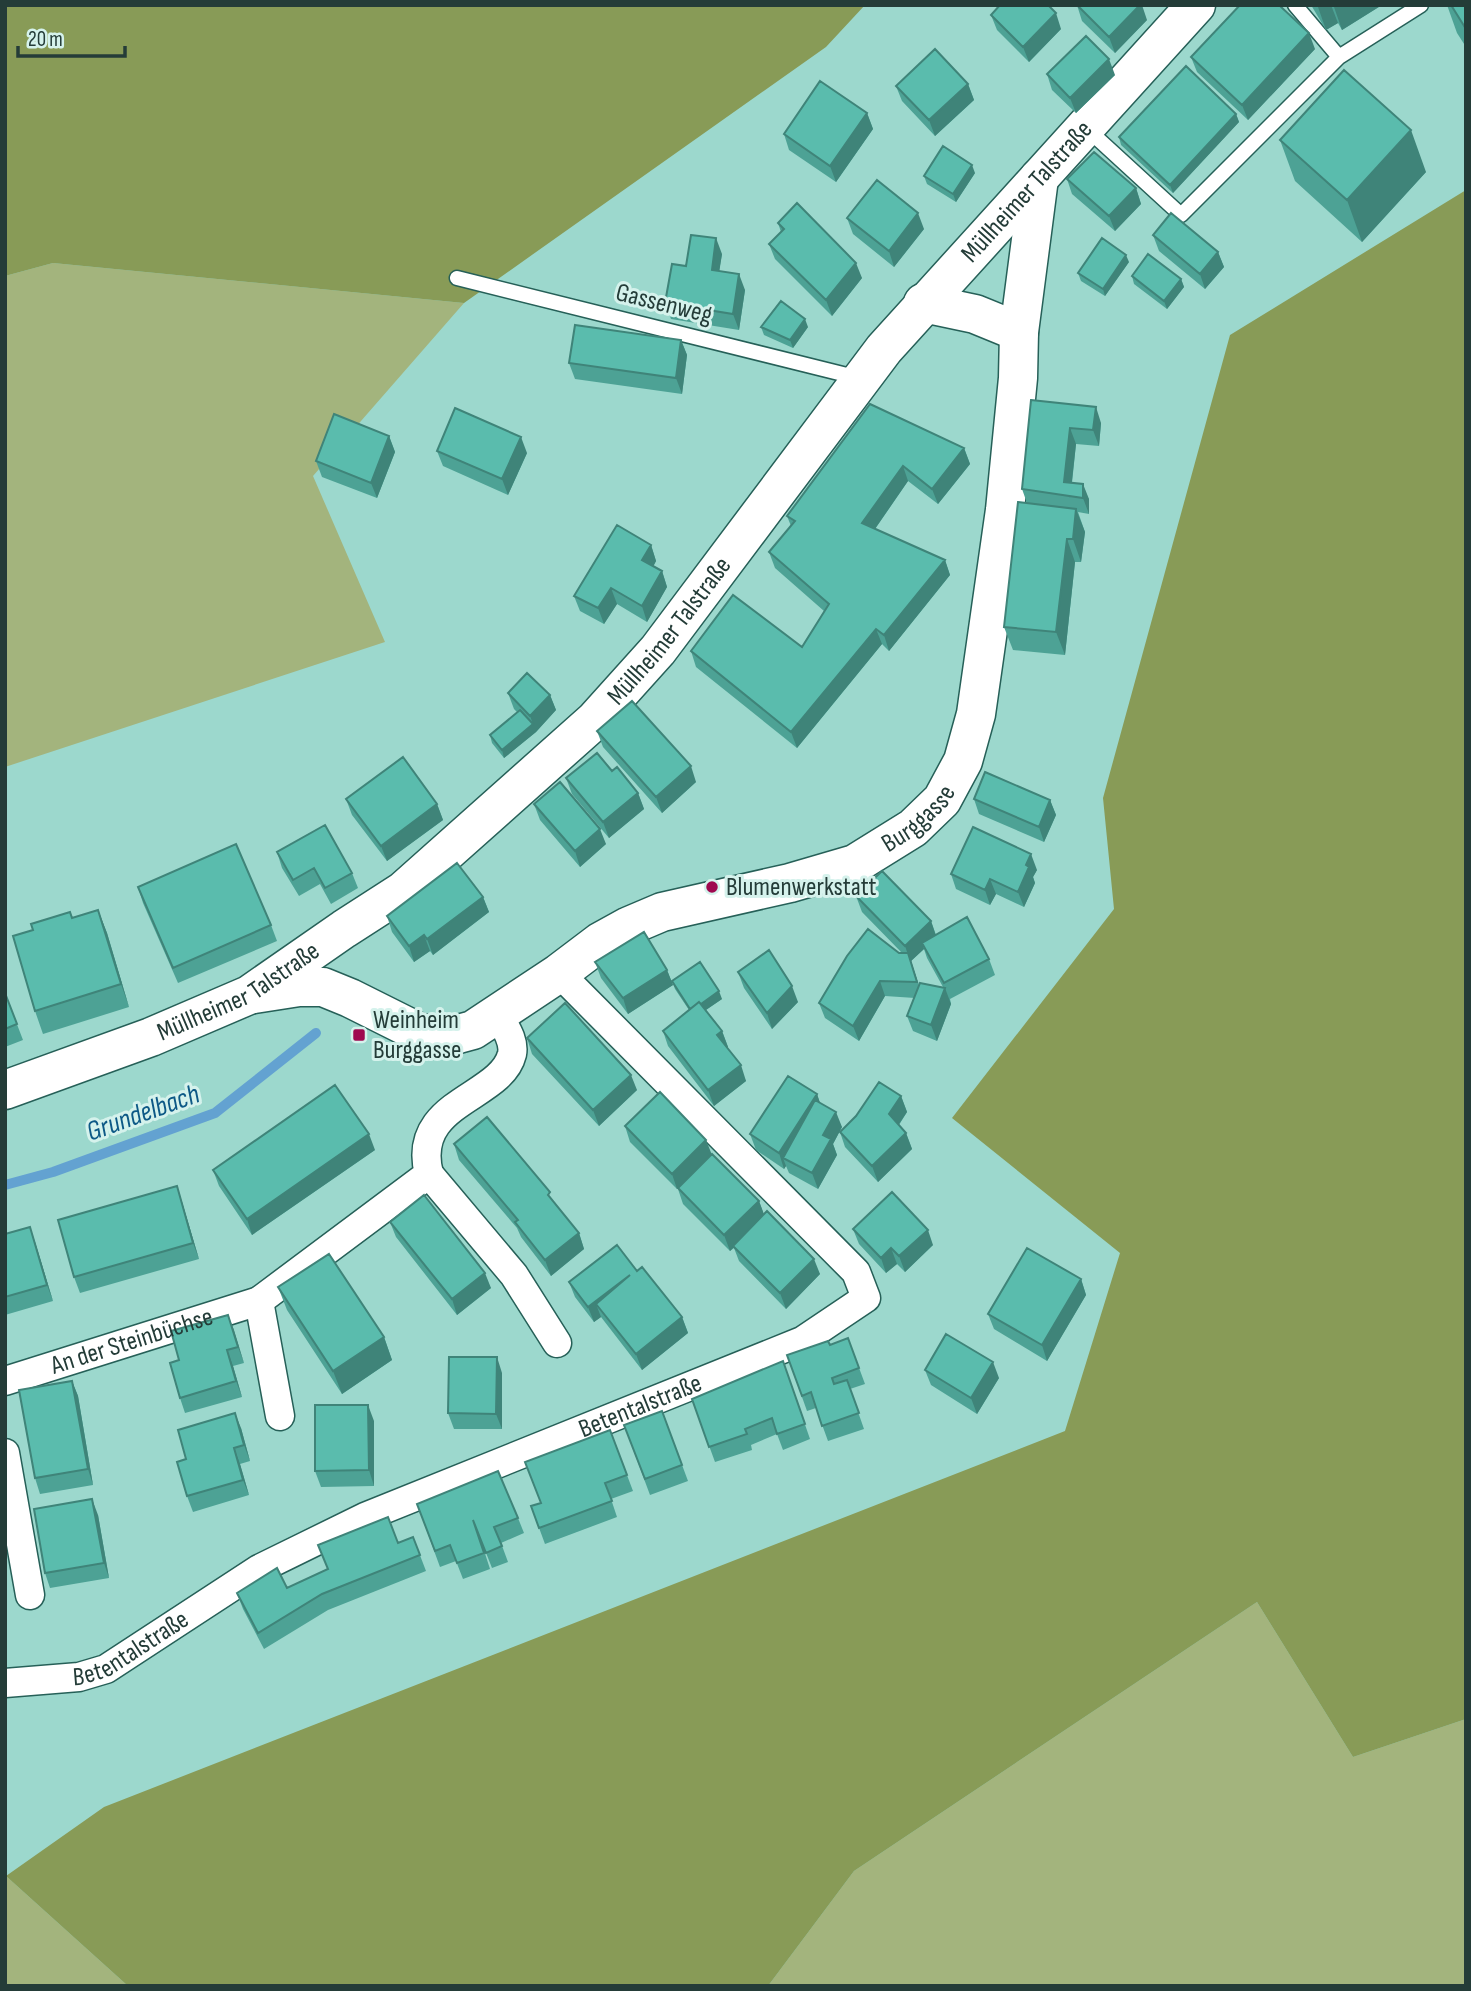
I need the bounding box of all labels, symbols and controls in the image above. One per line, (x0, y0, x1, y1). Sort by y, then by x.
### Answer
scale bar (18, 14, 124, 58)
text: 20 m (28, 27, 63, 52)
street label: Müllheimer Talstraße (955, 114, 1099, 269)
street label: Gassenweg (613, 277, 715, 331)
street label: Müllheimer Talstraße (601, 551, 738, 711)
street label: Burggasse (876, 780, 962, 859)
place label: Blumenwerkstatt (726, 872, 877, 903)
marker: Blumenwerkstatt (704, 879, 720, 895)
street label: Müllheimer Talstraße (153, 935, 325, 1048)
place label: Weinheim Burggasse (373, 1005, 461, 1066)
marker: Weinheim Burggasse (351, 1027, 367, 1043)
water label: Grundelbach (82, 1077, 204, 1149)
street label: An der Steinbüchse (46, 1301, 217, 1381)
street label: Betentalstraße (574, 1368, 706, 1445)
street label: Betentalstraße (72, 1604, 194, 1693)

